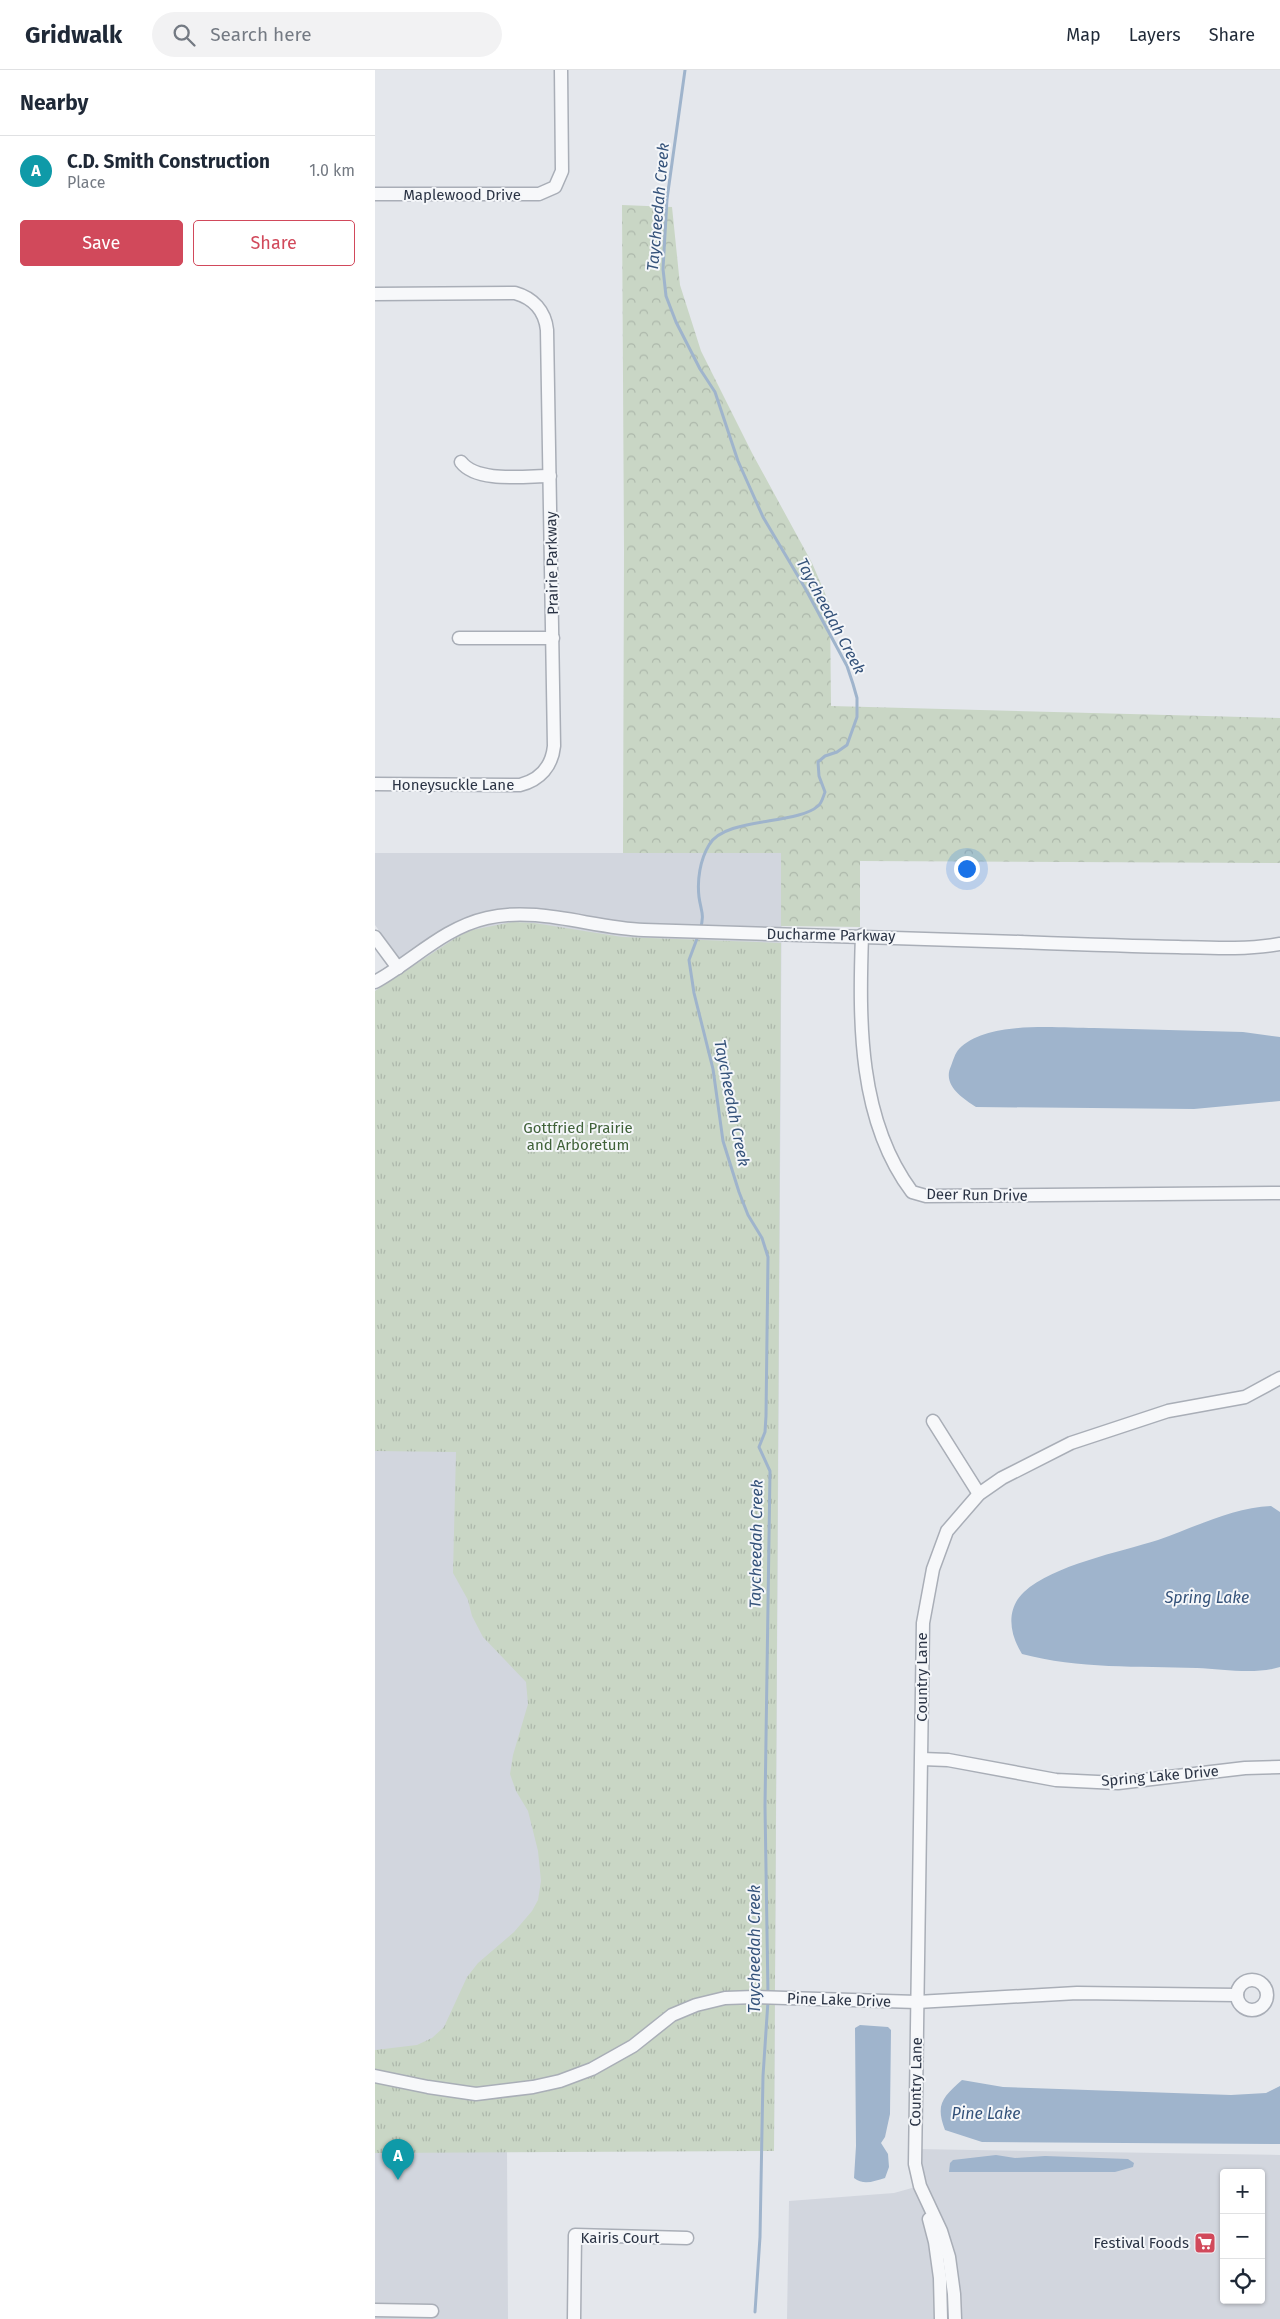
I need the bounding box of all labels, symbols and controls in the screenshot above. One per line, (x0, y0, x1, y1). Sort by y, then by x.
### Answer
search box (152, 12, 502, 57)
text: Gridwalk (25, 21, 122, 49)
icon: search (170, 21, 198, 49)
text: Search here (210, 23, 312, 46)
text: Map (1066, 24, 1101, 46)
text: Layers (1129, 24, 1181, 46)
text: Share (1209, 24, 1255, 46)
text: Nearby (20, 90, 88, 116)
water label: Taycheedah Creek (643, 142, 673, 272)
text: C.D. Smith Construction (67, 150, 270, 173)
text: A (31, 161, 41, 180)
text: 1.0 km (309, 161, 355, 180)
text: Place (67, 173, 106, 192)
street label: Maplewood Drive (403, 186, 521, 204)
button: Save (20, 220, 183, 266)
button: Share (193, 220, 355, 266)
street label: Prairie Parkway (542, 510, 562, 615)
water label: Taycheedah Creek (792, 555, 870, 677)
street label: Honeysuckle Lane (392, 776, 514, 794)
your location (954, 856, 980, 882)
street label: Ducharme Parkway (766, 925, 896, 945)
water label: Taycheedah Creek (710, 1038, 754, 1168)
park label: Gottfried Prairie and Arboretum (523, 1119, 633, 1154)
street label: Deer Run Drive (926, 1185, 1028, 1205)
water label: Taycheedah Creek (745, 1479, 767, 1608)
water label: Spring Lake (1164, 1588, 1249, 1607)
street label: Country Lane (913, 1632, 931, 1722)
street label: Spring Lake Drive (1100, 1762, 1220, 1790)
water label: Taycheedah Creek (745, 1884, 764, 2013)
street label: Pine Lake Drive (787, 1989, 891, 2011)
street label: Country Lane (906, 2037, 926, 2127)
water label: Pine Lake (952, 2104, 1020, 2123)
pin: A (382, 2139, 414, 2180)
map controls (1220, 2169, 1265, 2304)
button: + (1220, 2169, 1265, 2214)
button: − (1220, 2214, 1265, 2259)
street label: Kairis Court (581, 2229, 660, 2247)
supermarket icon: Festival Foods (1193, 2231, 1217, 2255)
place label: Festival Foods (1093, 2234, 1189, 2252)
button: locate (1220, 2259, 1265, 2304)

